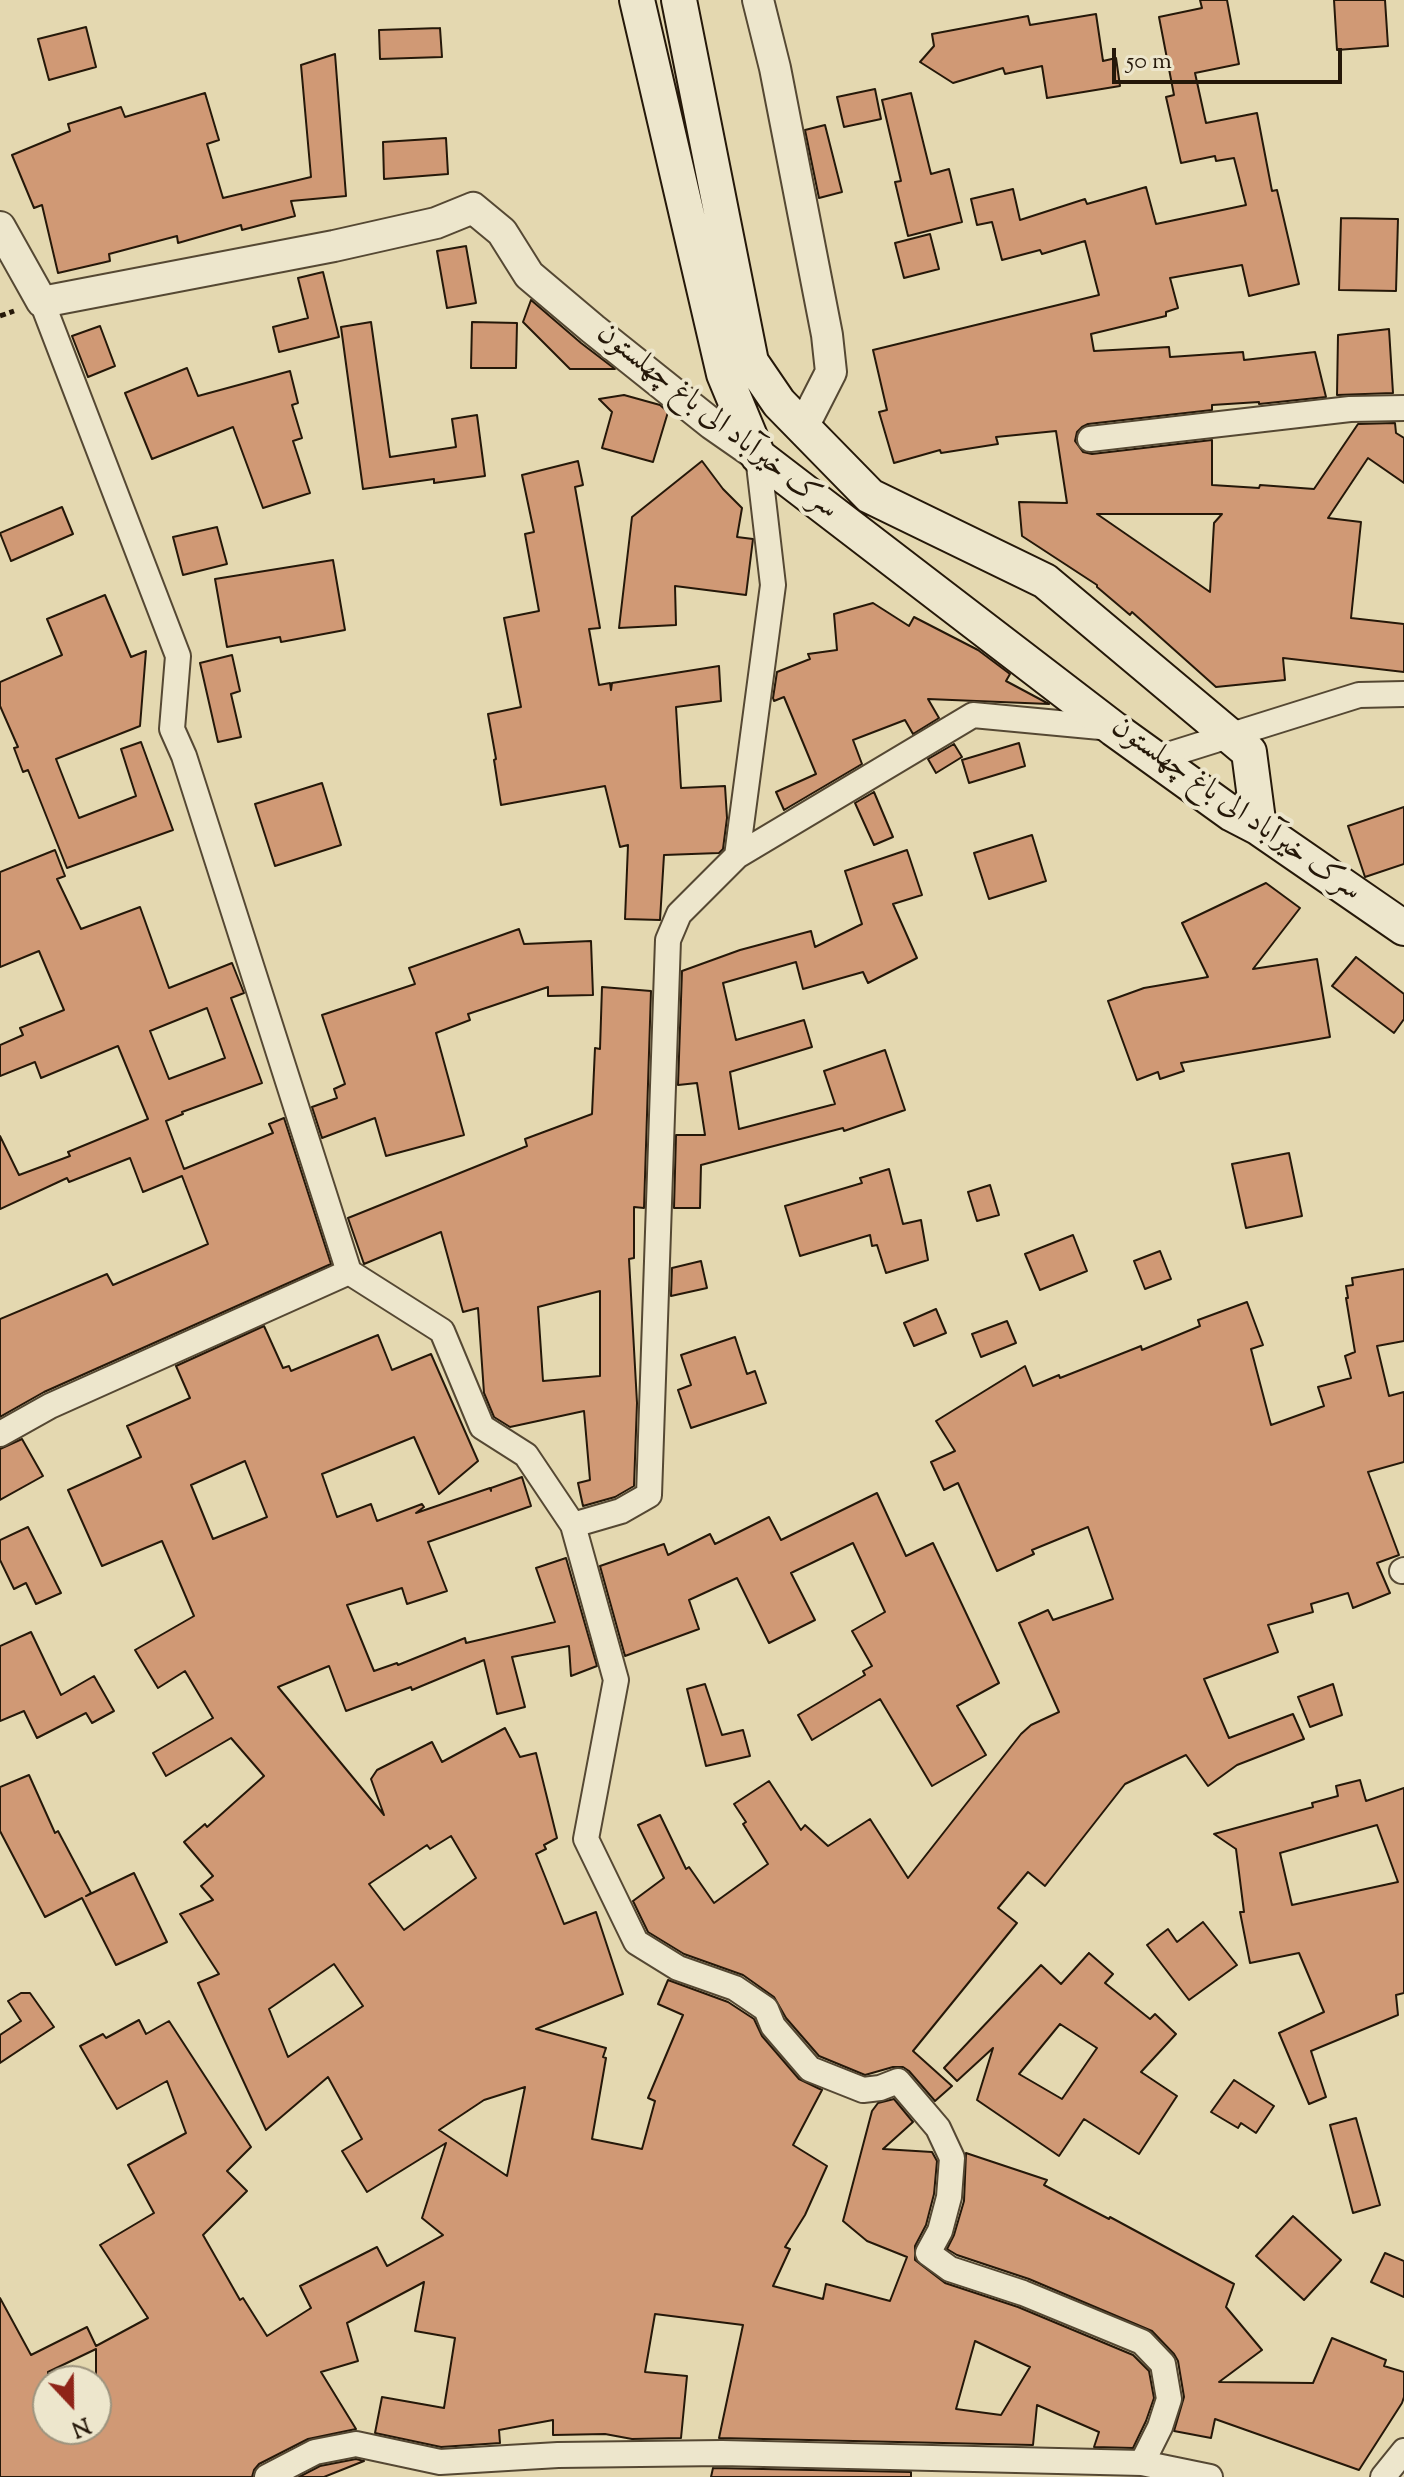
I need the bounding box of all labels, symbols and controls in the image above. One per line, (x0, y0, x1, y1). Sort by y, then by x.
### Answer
scale bar (1116, 32, 1346, 82)
text: 50 m (1126, 45, 1172, 79)
street label: سرک خیرآباد الی باغ چهلستون (588, 317, 844, 529)
street label: سرک خیرآباد الی باغ چهلستون (1103, 711, 1367, 911)
north arrow (32, 2365, 112, 2445)
text: N (66, 2407, 94, 2444)

